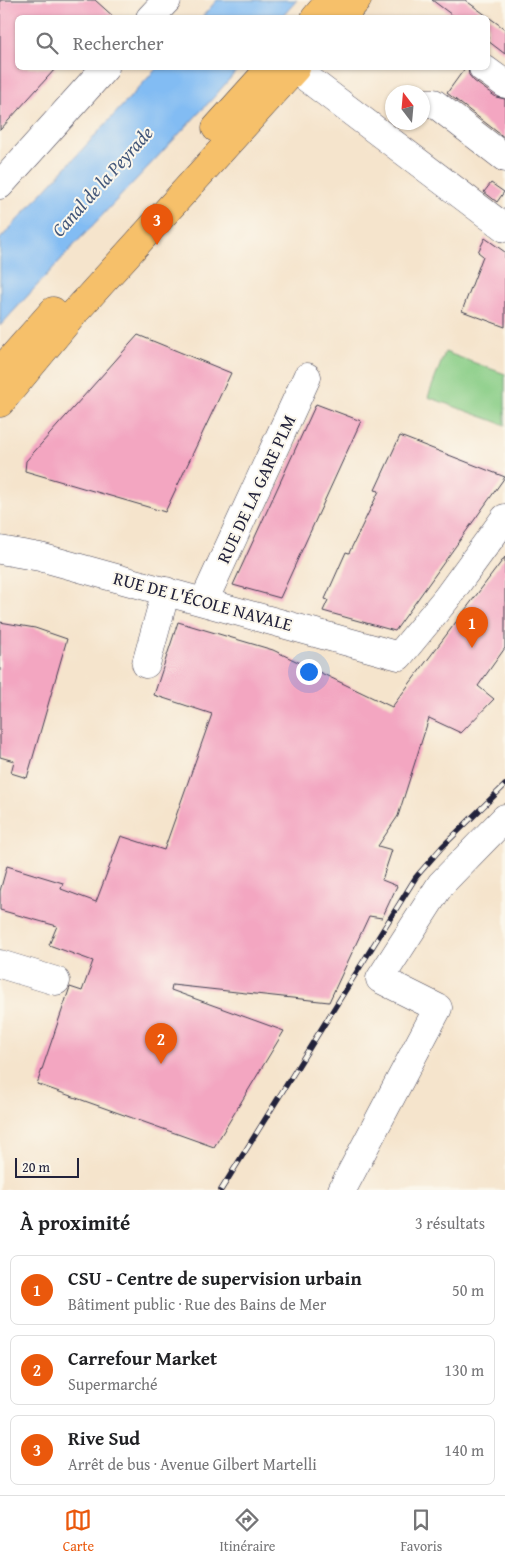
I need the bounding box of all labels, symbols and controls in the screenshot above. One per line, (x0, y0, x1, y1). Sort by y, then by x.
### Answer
search box (15, 15, 490, 70)
icon: search (33, 29, 61, 57)
text: Rechercher (73, 29, 164, 57)
north arrow (385, 85, 430, 130)
water label: Canal de la Peyrade (45, 119, 160, 243)
pin: 3 (141, 204, 173, 245)
street label: RUE DE LA GARE PLM (210, 410, 302, 568)
street label: RUE DE L'ÉCOLE NAVALE (110, 564, 296, 638)
pin: 1 (456, 607, 488, 648)
your location (296, 659, 322, 685)
pin: 2 (145, 1023, 177, 1064)
scale bar (15, 1155, 79, 1178)
text: 20 m (22, 1157, 50, 1177)
text: À proximité (20, 1207, 130, 1238)
text: 3 résultats (415, 1211, 485, 1235)
text: CSU - Centre de supervision urbain (68, 1264, 362, 1292)
text: 1 (33, 1278, 41, 1302)
text: 50 m (452, 1278, 484, 1302)
text: Bâtiment public · Rue des Bains de Mer (68, 1292, 326, 1316)
text: Carrefour Market (68, 1344, 217, 1372)
text: 2 (33, 1358, 41, 1382)
text: 130 m (444, 1358, 484, 1382)
text: Supermarché (68, 1372, 158, 1396)
text: Rive Sud (68, 1424, 140, 1452)
text: 3 (33, 1438, 41, 1462)
text: 140 m (444, 1438, 484, 1462)
text: Arrêt de bus · Avenue Gilbert Martelli (68, 1452, 317, 1476)
tab: Carte (63, 1506, 94, 1556)
tab: Itinéraire (219, 1506, 275, 1556)
tab: Favoris (401, 1506, 442, 1556)

